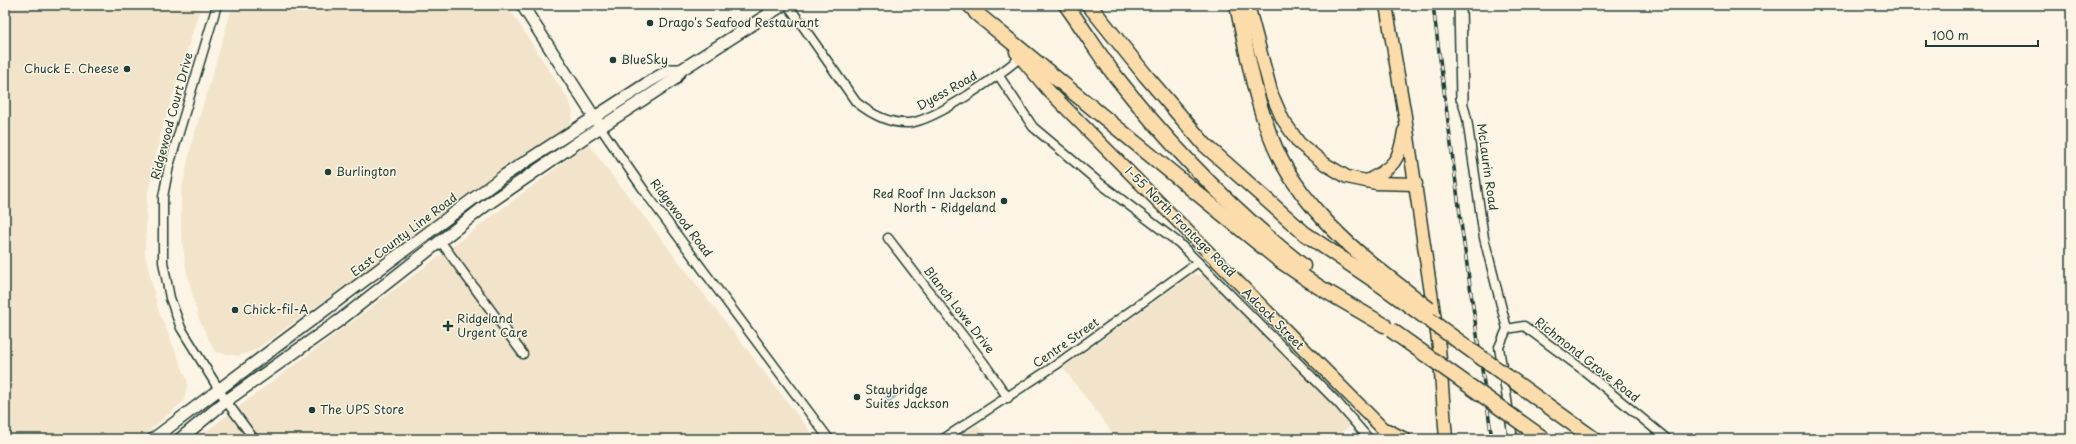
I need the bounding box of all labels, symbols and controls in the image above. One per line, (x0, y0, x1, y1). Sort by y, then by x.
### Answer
place label: Drago's Seafood Restaurant (658, 13, 819, 31)
marker: Drago's Seafood Restaurant (645, 18, 655, 28)
scale bar (1926, 22, 2038, 48)
text: 100 m (1932, 26, 1969, 44)
street label: Ridgewood Court Drive (145, 50, 197, 181)
place label: BlueSky (621, 50, 668, 68)
marker: BlueSky (608, 55, 618, 65)
place label: Chuck E. Cheese (24, 59, 119, 77)
marker: Chuck E. Cheese (122, 64, 132, 74)
street label: Dyess Road (913, 66, 980, 114)
street label: McLaurin Road (1473, 122, 1503, 212)
place label: Burlington (336, 162, 396, 180)
street label: I-55 North Frontage Road (1121, 162, 1240, 281)
marker: Burlington (323, 167, 333, 177)
street label: Ridgewood Road (646, 175, 717, 260)
place label: Red Roof Inn Jackson North - Ridgeland (873, 184, 997, 216)
street label: East County Line Road (346, 188, 460, 280)
marker: Red Roof Inn Jackson North - Ridgeland (999, 196, 1009, 206)
street label: Blanch Lowe Drive (920, 262, 1000, 357)
street label: Adcock Street (1239, 283, 1309, 354)
place label: Chick-fil-A (243, 300, 308, 318)
marker: Chick-fil-A (230, 305, 240, 315)
place label: Ridgeland Urgent Care (457, 309, 528, 341)
street label: Centre Street (1029, 312, 1103, 372)
street label: Richmond Grove Road (1531, 313, 1644, 406)
marker: Ridgeland Urgent Care (442, 320, 454, 332)
place label: Staybridge Suites Jackson (865, 380, 949, 412)
marker: Staybridge Suites Jackson (852, 392, 862, 402)
place label: The UPS Store (320, 400, 404, 418)
marker: The UPS Store (307, 405, 317, 415)

